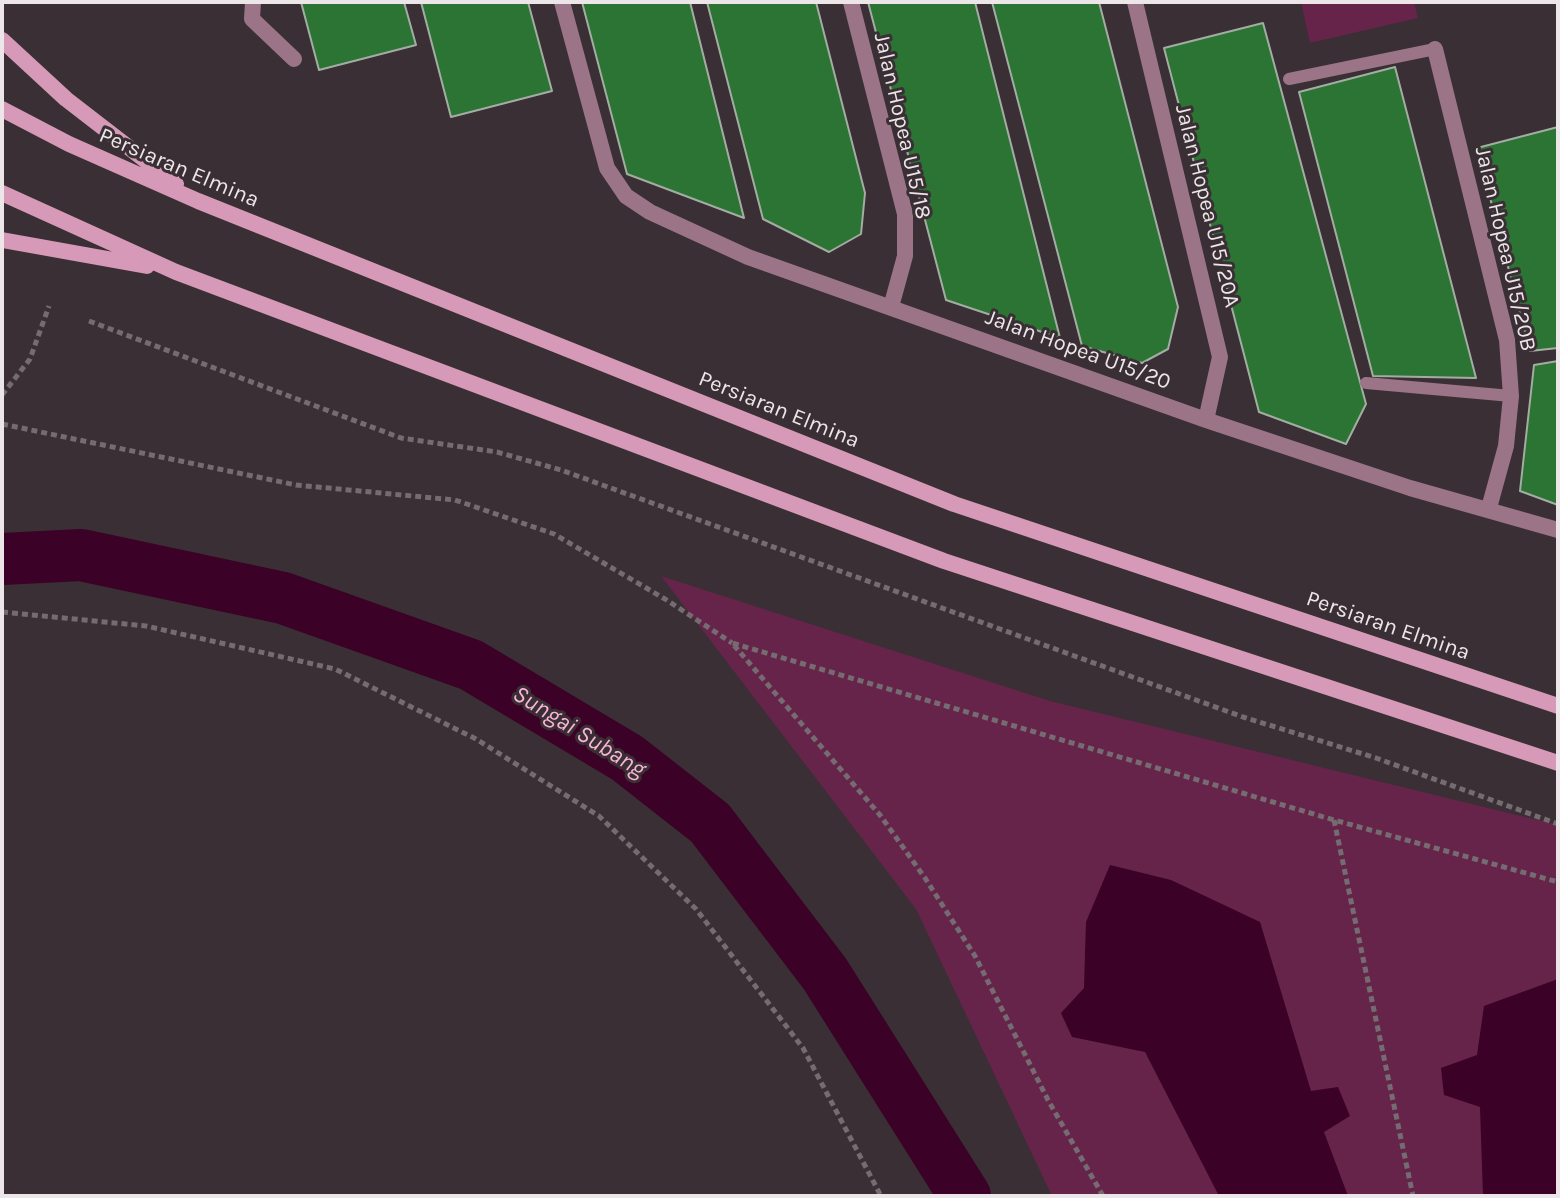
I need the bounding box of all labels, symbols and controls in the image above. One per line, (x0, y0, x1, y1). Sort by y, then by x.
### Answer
street label: Jalan Hopea U15/18 (868, 30, 936, 222)
street label: Jalan Hopea U15/20A (1169, 102, 1245, 310)
street label: Persiaran Elmina (95, 122, 263, 214)
street label: Jalan Hopea U15/20B (1469, 144, 1541, 354)
street label: Jalan Hopea U15/20 (982, 304, 1174, 396)
street label: Persiaran Elmina (695, 366, 863, 454)
street label: Persiaran Elmina (1303, 586, 1473, 666)
water label: Sungai Subang (507, 680, 651, 784)

